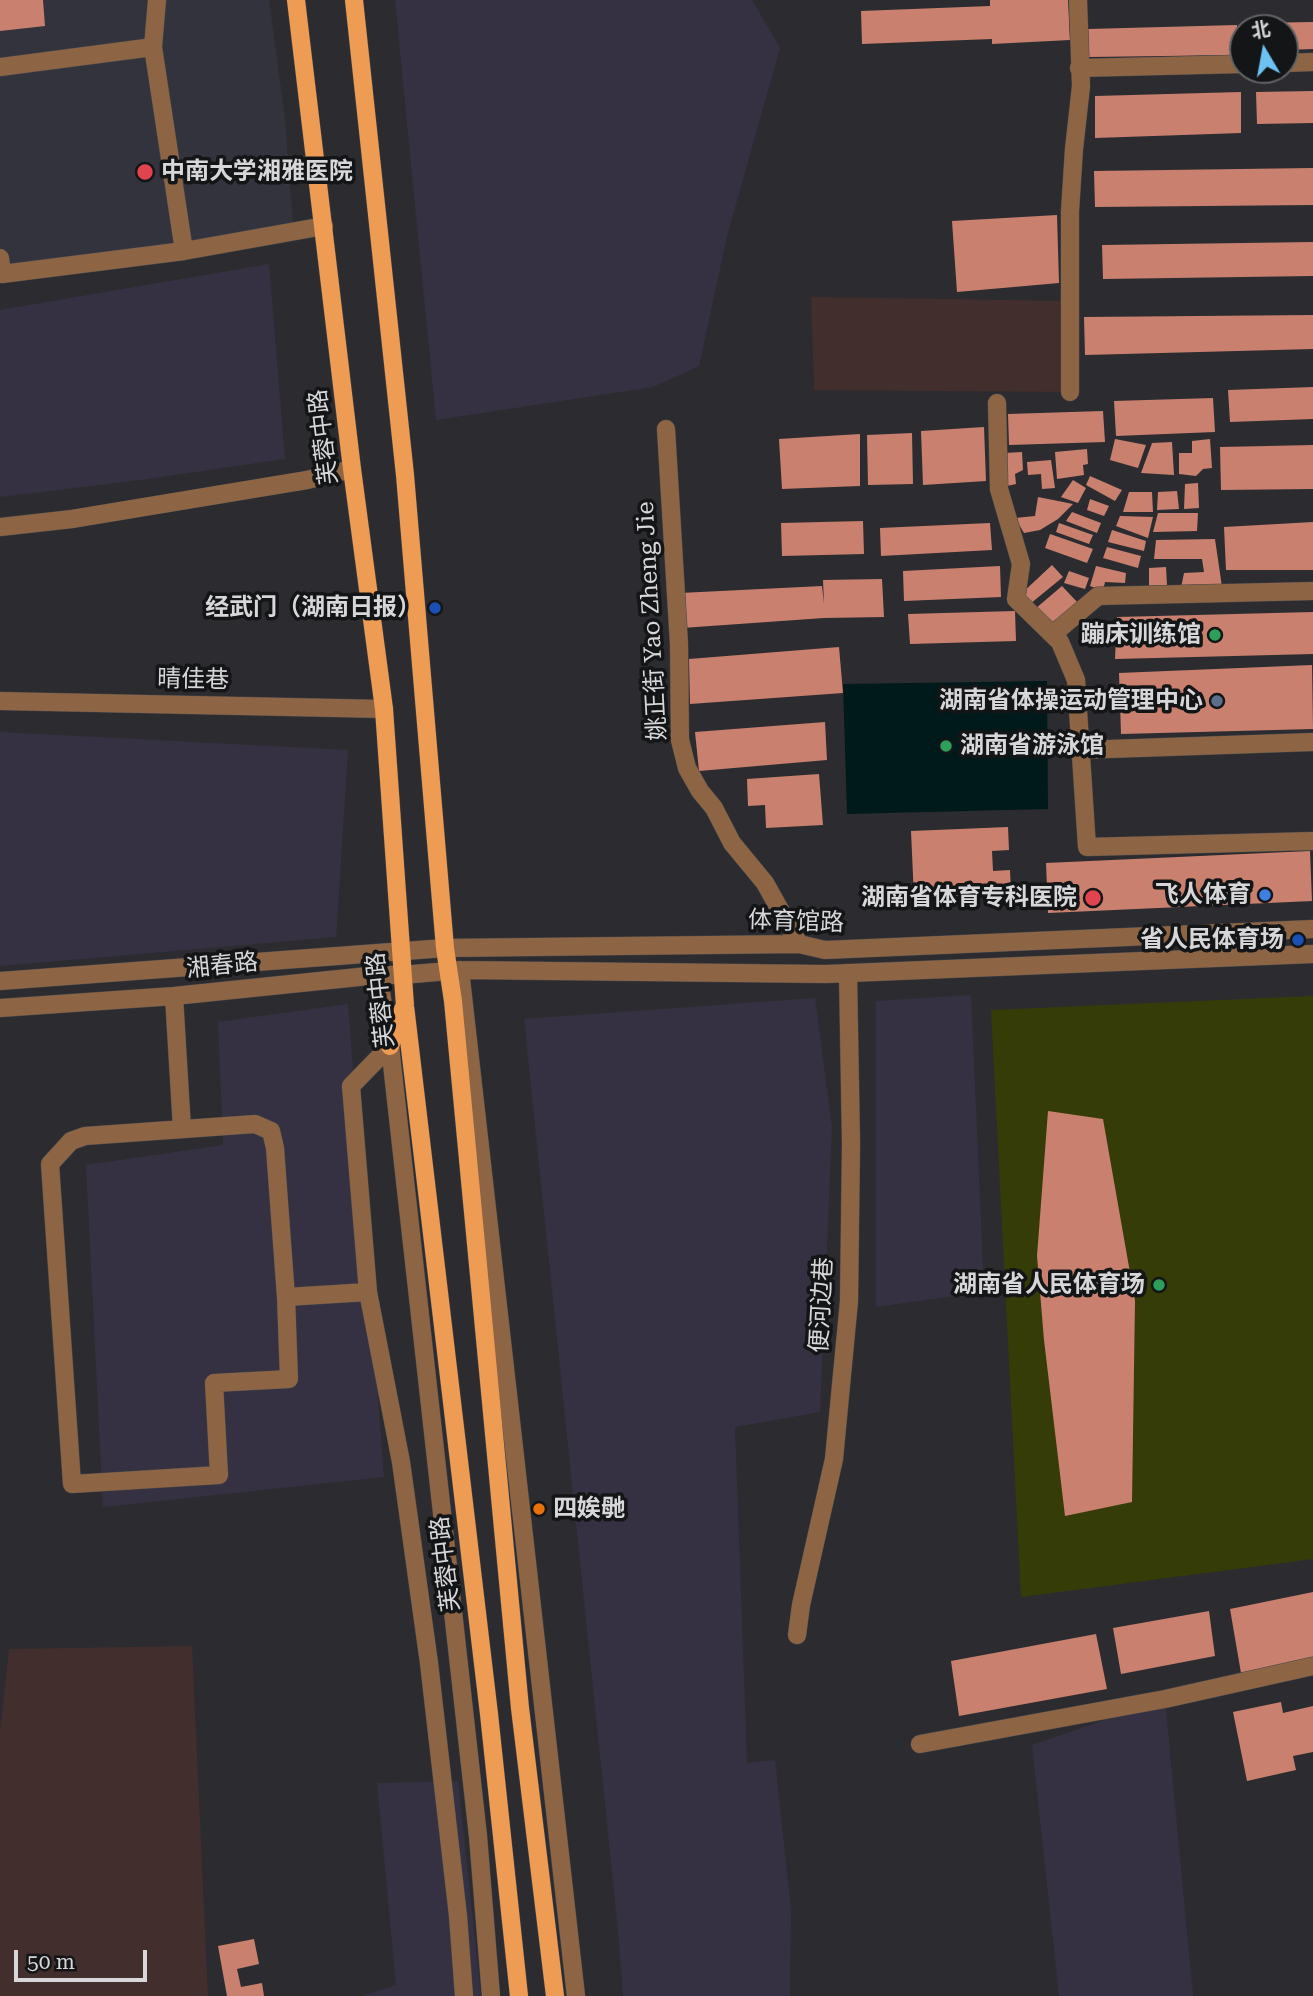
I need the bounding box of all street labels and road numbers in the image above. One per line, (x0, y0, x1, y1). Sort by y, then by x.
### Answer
street label: 芙蓉中路 (304, 388, 344, 486)
street label: 姚正街 Yao Zheng Jie (631, 501, 673, 741)
street label: 晴佳巷 (157, 665, 229, 695)
street label: 体育馆路 (748, 906, 844, 938)
street label: 湘春路 (185, 948, 259, 984)
street label: 芙蓉中路 (362, 951, 400, 1049)
street label: 便河边巷 (805, 1256, 839, 1354)
street label: 芙蓉中路 (426, 1515, 466, 1613)

